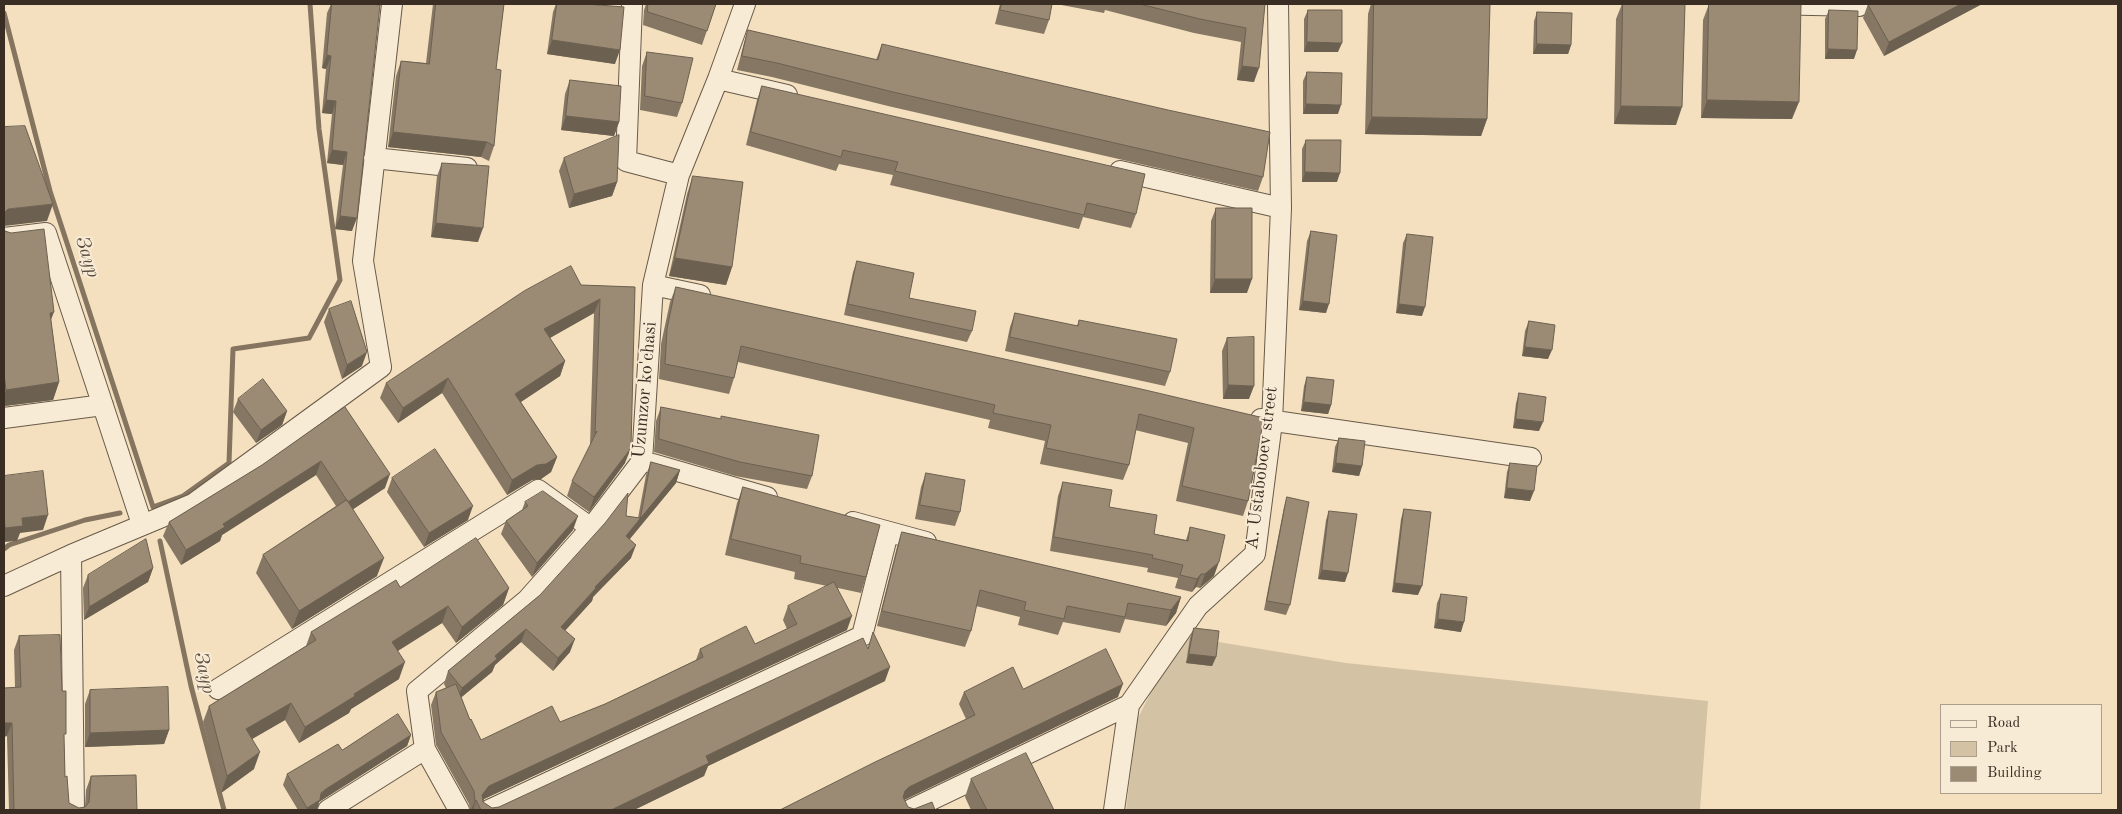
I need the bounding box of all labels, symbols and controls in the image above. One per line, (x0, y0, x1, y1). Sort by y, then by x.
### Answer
water label: Заур (70, 233, 104, 281)
street label: Uzumzor ko'chasi (628, 321, 662, 459)
street label: A. Ustaboboev street (1241, 385, 1283, 551)
water label: Заур (188, 650, 220, 696)
legend (1940, 704, 2102, 794)
text: Road (1987, 716, 2020, 731)
text: Park (1987, 741, 2018, 756)
text: Building (1987, 766, 2042, 781)

